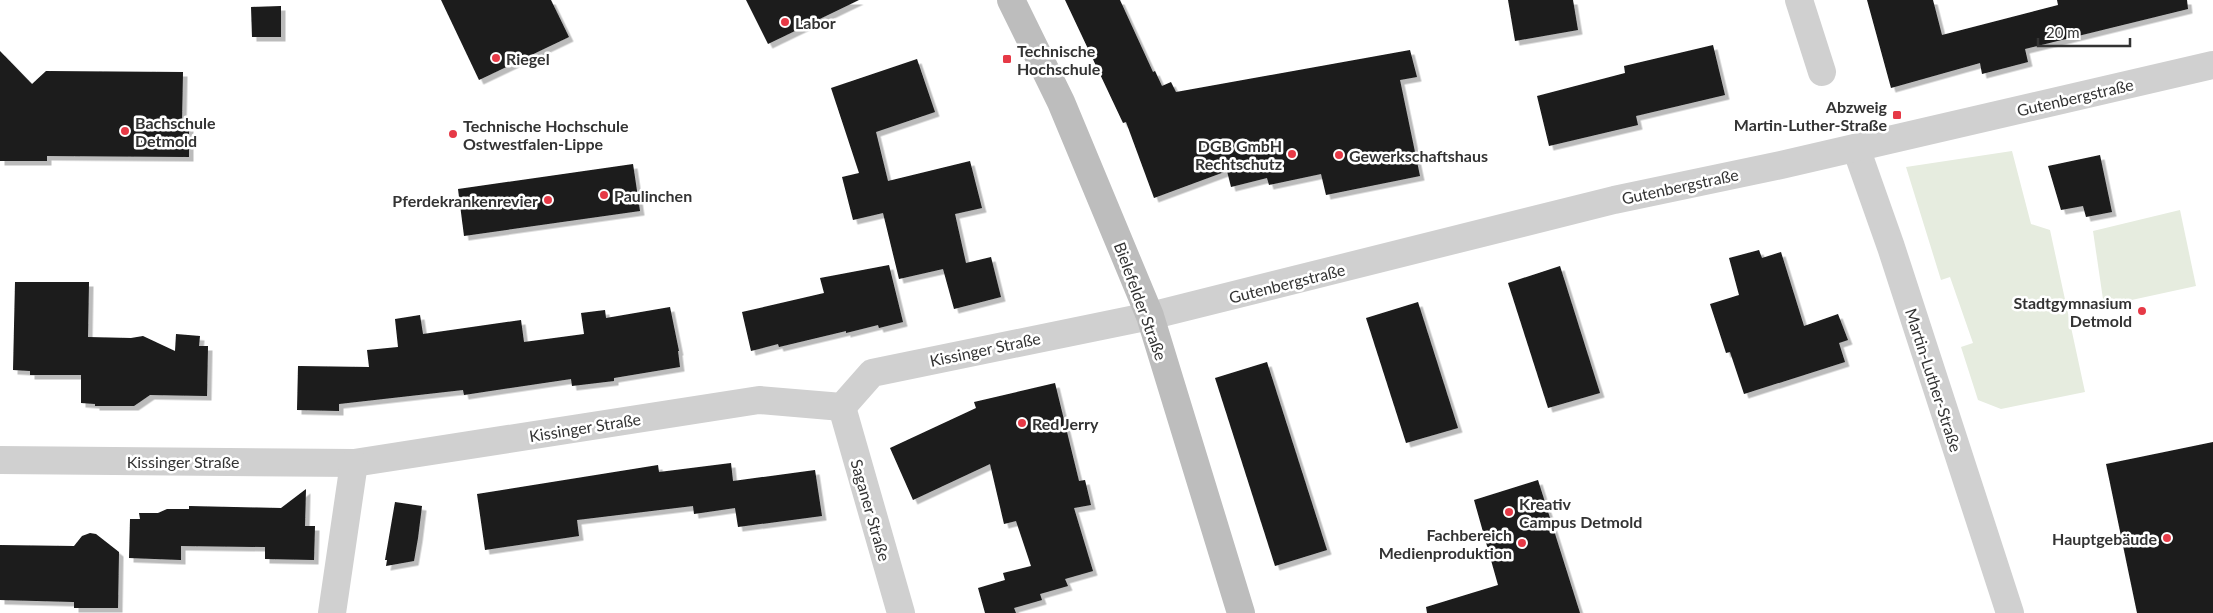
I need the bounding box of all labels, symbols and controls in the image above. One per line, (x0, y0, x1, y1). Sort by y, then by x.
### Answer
place label: Labor (795, 13, 836, 32)
scale bar (2038, 15, 2130, 47)
marker: Labor (779, 16, 791, 28)
text: 20 m (2046, 23, 2080, 41)
place label: Technische Hochschule (1017, 41, 1101, 78)
place label: Riegel (506, 49, 550, 68)
marker: Riegel (490, 52, 502, 64)
marker: Technische Hochschule (1001, 53, 1013, 65)
street label: Gutenbergstraße (2015, 74, 2135, 120)
place label: Abzweig Martin-Luther-Straße (1734, 97, 1888, 134)
marker: Abzweig Martin-Luther-Straße (1891, 109, 1903, 121)
place label: Bachschule Detmold (135, 113, 216, 150)
place label: Technische Hochschule Ostwestfalen-Lippe (463, 116, 629, 153)
marker: Bachschule Detmold (119, 125, 131, 137)
marker: Technische Hochschule Ostwestfalen-Lippe (447, 128, 459, 140)
place label: DGB GmbH Rechtschutz (1195, 136, 1282, 173)
place label: Gewerkschaftshaus (1349, 146, 1488, 165)
marker: DGB GmbH Rechtschutz (1286, 148, 1298, 160)
marker: Gewerkschaftshaus (1333, 149, 1345, 161)
street label: Gutenbergstraße (1620, 164, 1740, 208)
place label: Paulinchen (614, 186, 692, 205)
marker: Paulinchen (598, 189, 610, 201)
place label: Pferdekrankenrevier (392, 191, 538, 210)
marker: Pferdekrankenrevier (542, 194, 554, 206)
street label: Bielefelder Straße (1111, 239, 1171, 363)
street label: Gutenbergstraße (1227, 259, 1347, 307)
place label: Stadtgymnasium Detmold (2014, 293, 2132, 330)
marker: Stadtgymnasium Detmold (2136, 305, 2148, 317)
street label: Martin-Luther-Straße (1902, 306, 1966, 454)
street label: Kissinger Straße (928, 328, 1042, 370)
street label: Kissinger Straße (528, 409, 642, 445)
place label: Red Jerry (1032, 414, 1099, 433)
marker: Red Jerry (1016, 417, 1028, 429)
street label: Kissinger Straße (127, 452, 239, 471)
street label: Saganer Straße (847, 457, 895, 563)
place label: Kreativ Campus Detmold (1519, 494, 1642, 531)
marker: Kreativ Campus Detmold (1503, 506, 1515, 518)
place label: Fachbereich Medienproduktion (1379, 525, 1512, 562)
place label: Hauptgebäude (2052, 529, 2157, 548)
marker: Hauptgebäude (2161, 532, 2173, 544)
marker: Fachbereich Medienproduktion (1516, 537, 1528, 549)

